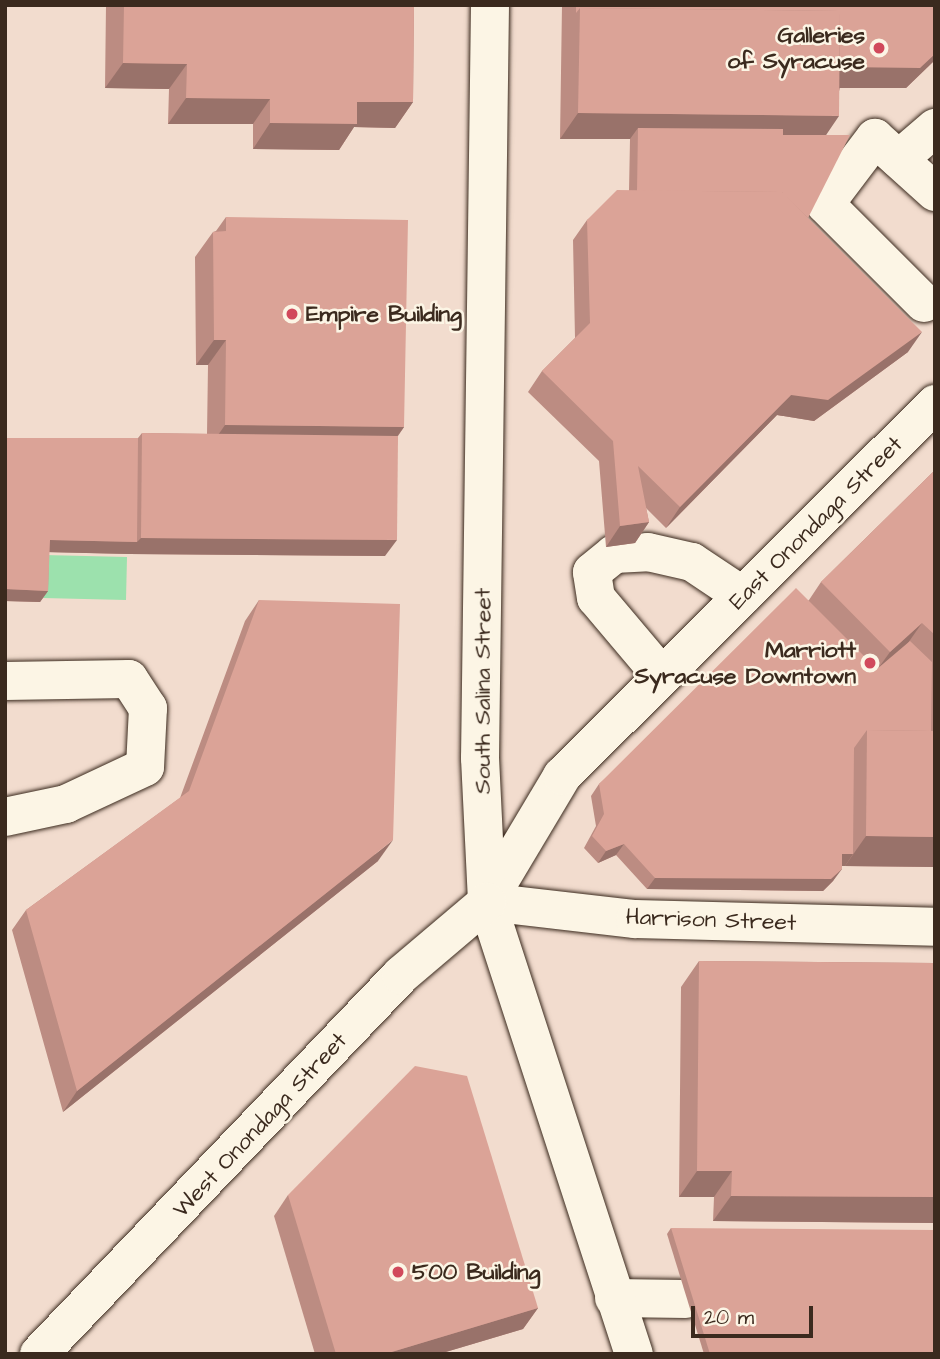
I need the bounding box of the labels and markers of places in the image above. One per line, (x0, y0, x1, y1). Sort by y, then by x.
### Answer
place label: Galleries of Syracuse (727, 21, 865, 75)
marker: Galleries of Syracuse (871, 40, 887, 56)
place label: Empire Building (306, 300, 462, 328)
marker: Empire Building (284, 306, 300, 322)
place label: Marriott Syracuse Downtown (634, 636, 856, 690)
marker: Marriott Syracuse Downtown (862, 655, 878, 671)
place label: 500 Building (412, 1258, 540, 1286)
marker: 500 Building (390, 1264, 406, 1280)

